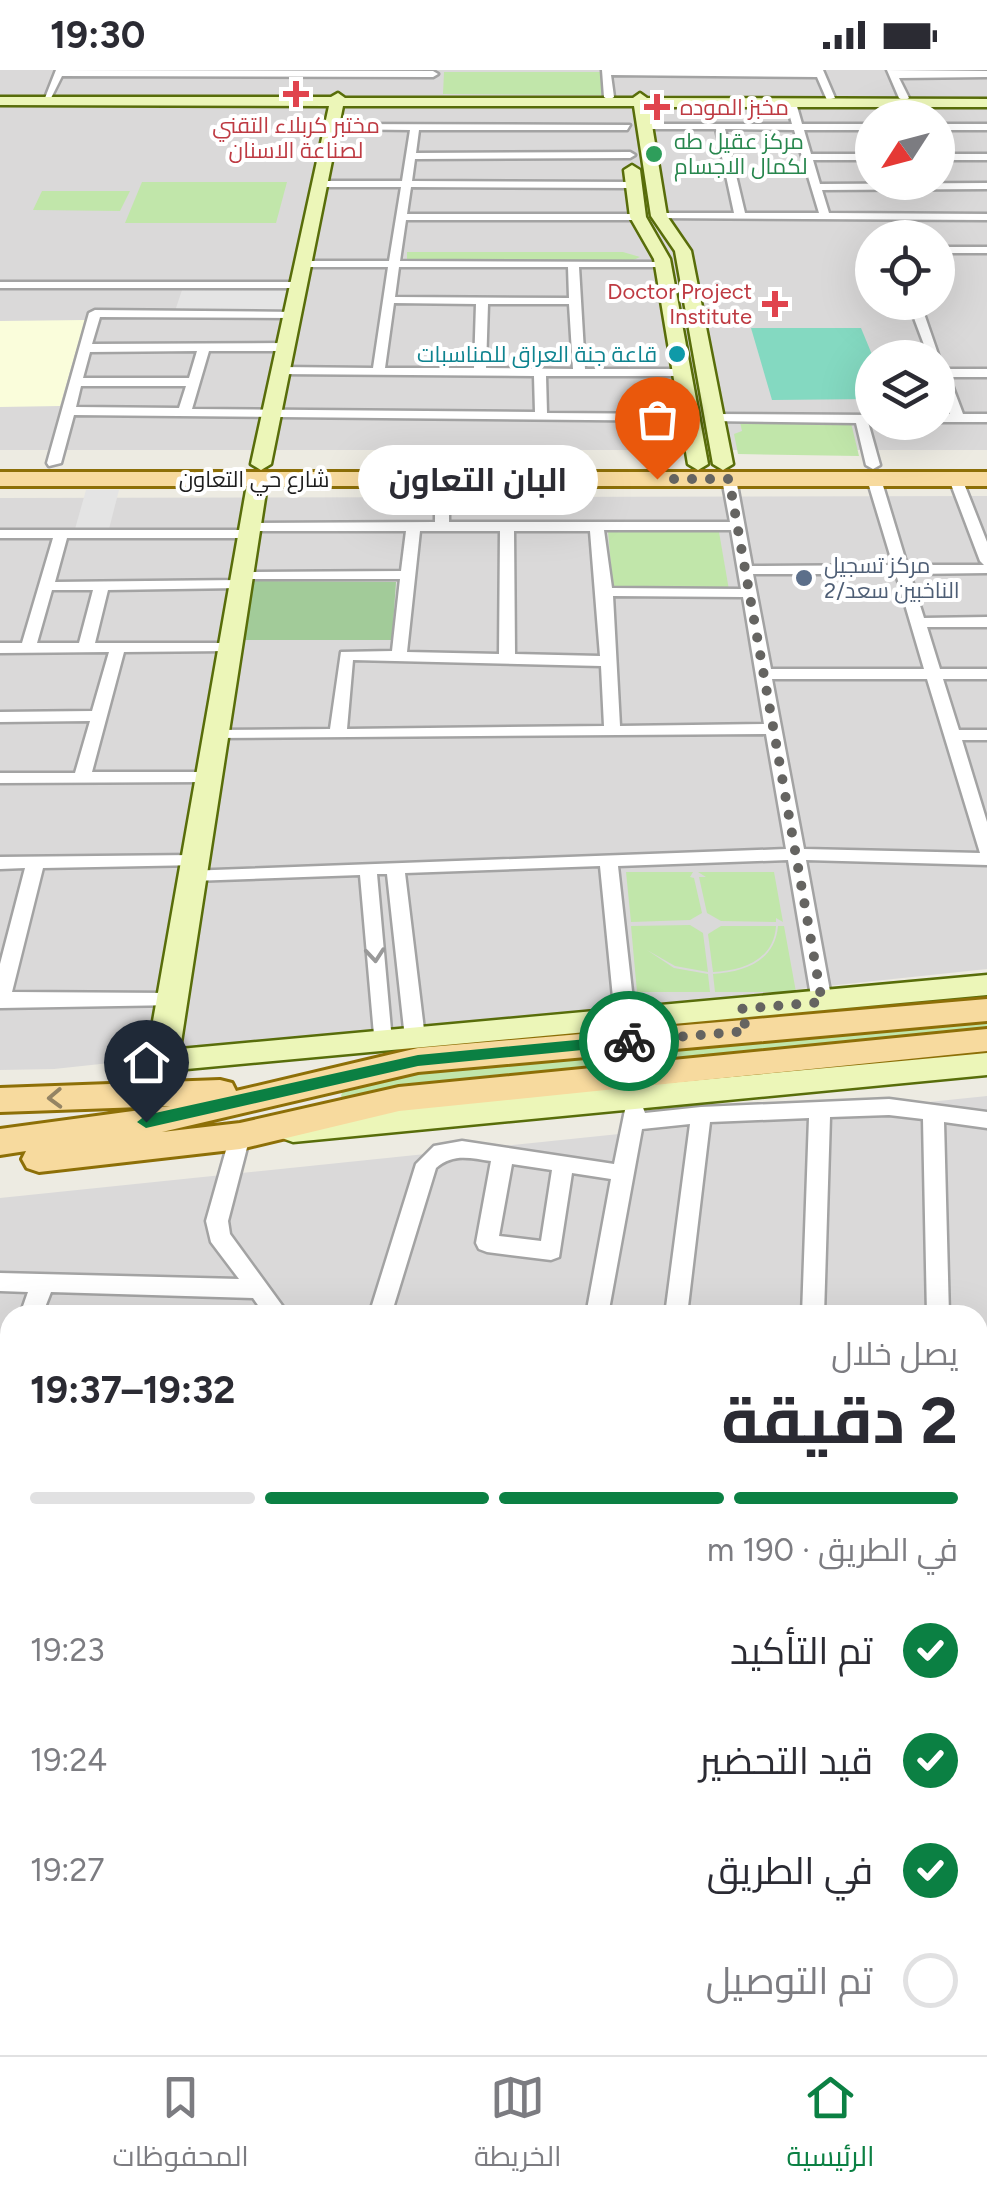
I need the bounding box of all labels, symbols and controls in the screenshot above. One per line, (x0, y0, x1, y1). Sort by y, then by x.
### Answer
text: 19:30 (50, 12, 145, 58)
marker: مختبر كربلاء التقني لصناعة الاسنان (283, 81, 309, 107)
marker: مخبز الموده (644, 94, 670, 120)
place label: مخبز الموده (680, 94, 789, 121)
north arrow (855, 100, 955, 200)
map controls (855, 100, 955, 440)
place label: مختبر كربلاء التقني لصناعة الاسنان (212, 112, 380, 164)
place label: مركز عقيل طه لكمال الاجسام (674, 128, 807, 182)
marker: مركز عقيل طه لكمال الاجسام (643, 143, 665, 165)
button: locate (855, 220, 955, 320)
place label: Doctor Project Institute (607, 278, 752, 330)
marker: Doctor Project Institute (762, 291, 788, 317)
button: layers (855, 340, 955, 440)
place label: قاعة جنة العراق للمناسبات (417, 341, 657, 368)
marker: قاعة جنة العراق للمناسبات (666, 343, 688, 365)
pin (615, 377, 700, 480)
icon: bag (630, 392, 685, 447)
callout: البان التعاون (357, 444, 597, 514)
text: البان التعاون (389, 461, 567, 499)
street label: شارع حي التعاون (179, 466, 329, 496)
place label: مركز تسجيل الناخبين سعد/2 (824, 552, 960, 604)
marker: مركز تسجيل الناخبين سعد/2 (793, 567, 815, 589)
one-way arrow (363, 947, 385, 963)
courier (579, 991, 679, 1091)
icon: bike (602, 1014, 657, 1069)
pin (104, 1020, 189, 1123)
icon: home (119, 1035, 174, 1090)
one-way arrow (47, 1087, 63, 1108)
text: يصل خلال (831, 1335, 958, 1373)
text: 19:32–19:37 (30, 1367, 235, 1413)
text: 2 دقيقة (721, 1381, 958, 1459)
text: في الطريق · 190 m (707, 1531, 958, 1569)
icon: check (903, 1623, 958, 1678)
text: تم التأكيد (730, 1628, 873, 1674)
text: 19:23 (30, 1631, 105, 1669)
icon: check (903, 1733, 958, 1788)
text: قيد التحضير (699, 1738, 873, 1784)
text: 19:24 (30, 1741, 107, 1779)
icon: check (903, 1843, 958, 1898)
text: في الطريق (707, 1848, 873, 1894)
text: 19:27 (30, 1851, 105, 1889)
text: تم التوصيل (706, 1958, 873, 2004)
tab: المحفوظات (113, 2070, 249, 2182)
tab: الخريطة (474, 2070, 561, 2182)
tab: الرئيسية (787, 2070, 874, 2182)

